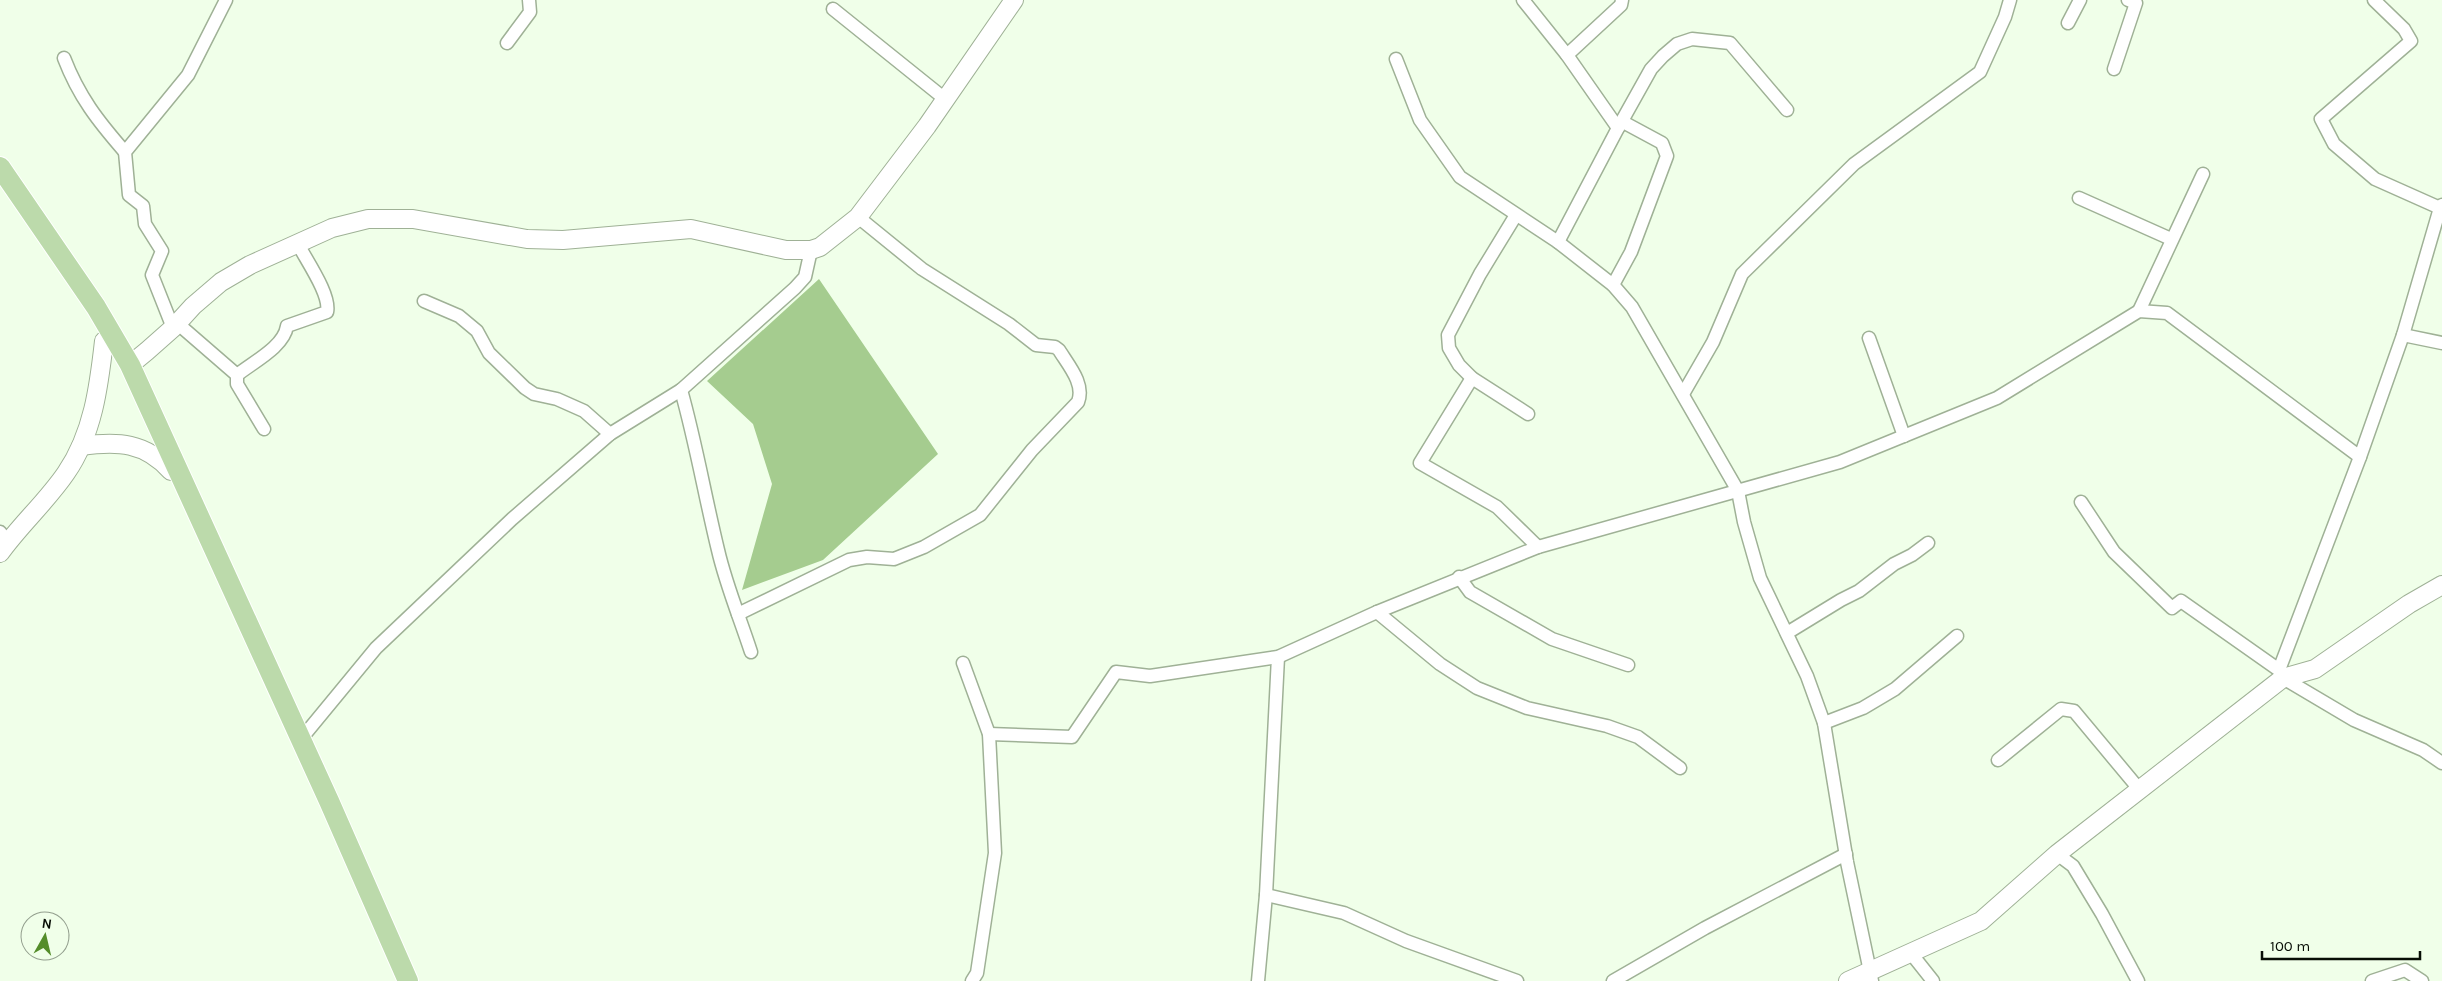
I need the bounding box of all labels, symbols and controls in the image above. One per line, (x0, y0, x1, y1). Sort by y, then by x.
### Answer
north arrow (20, 911, 70, 961)
text: N (41, 915, 53, 933)
scale bar (2262, 928, 2420, 960)
text: 100 m (2270, 937, 2310, 955)

